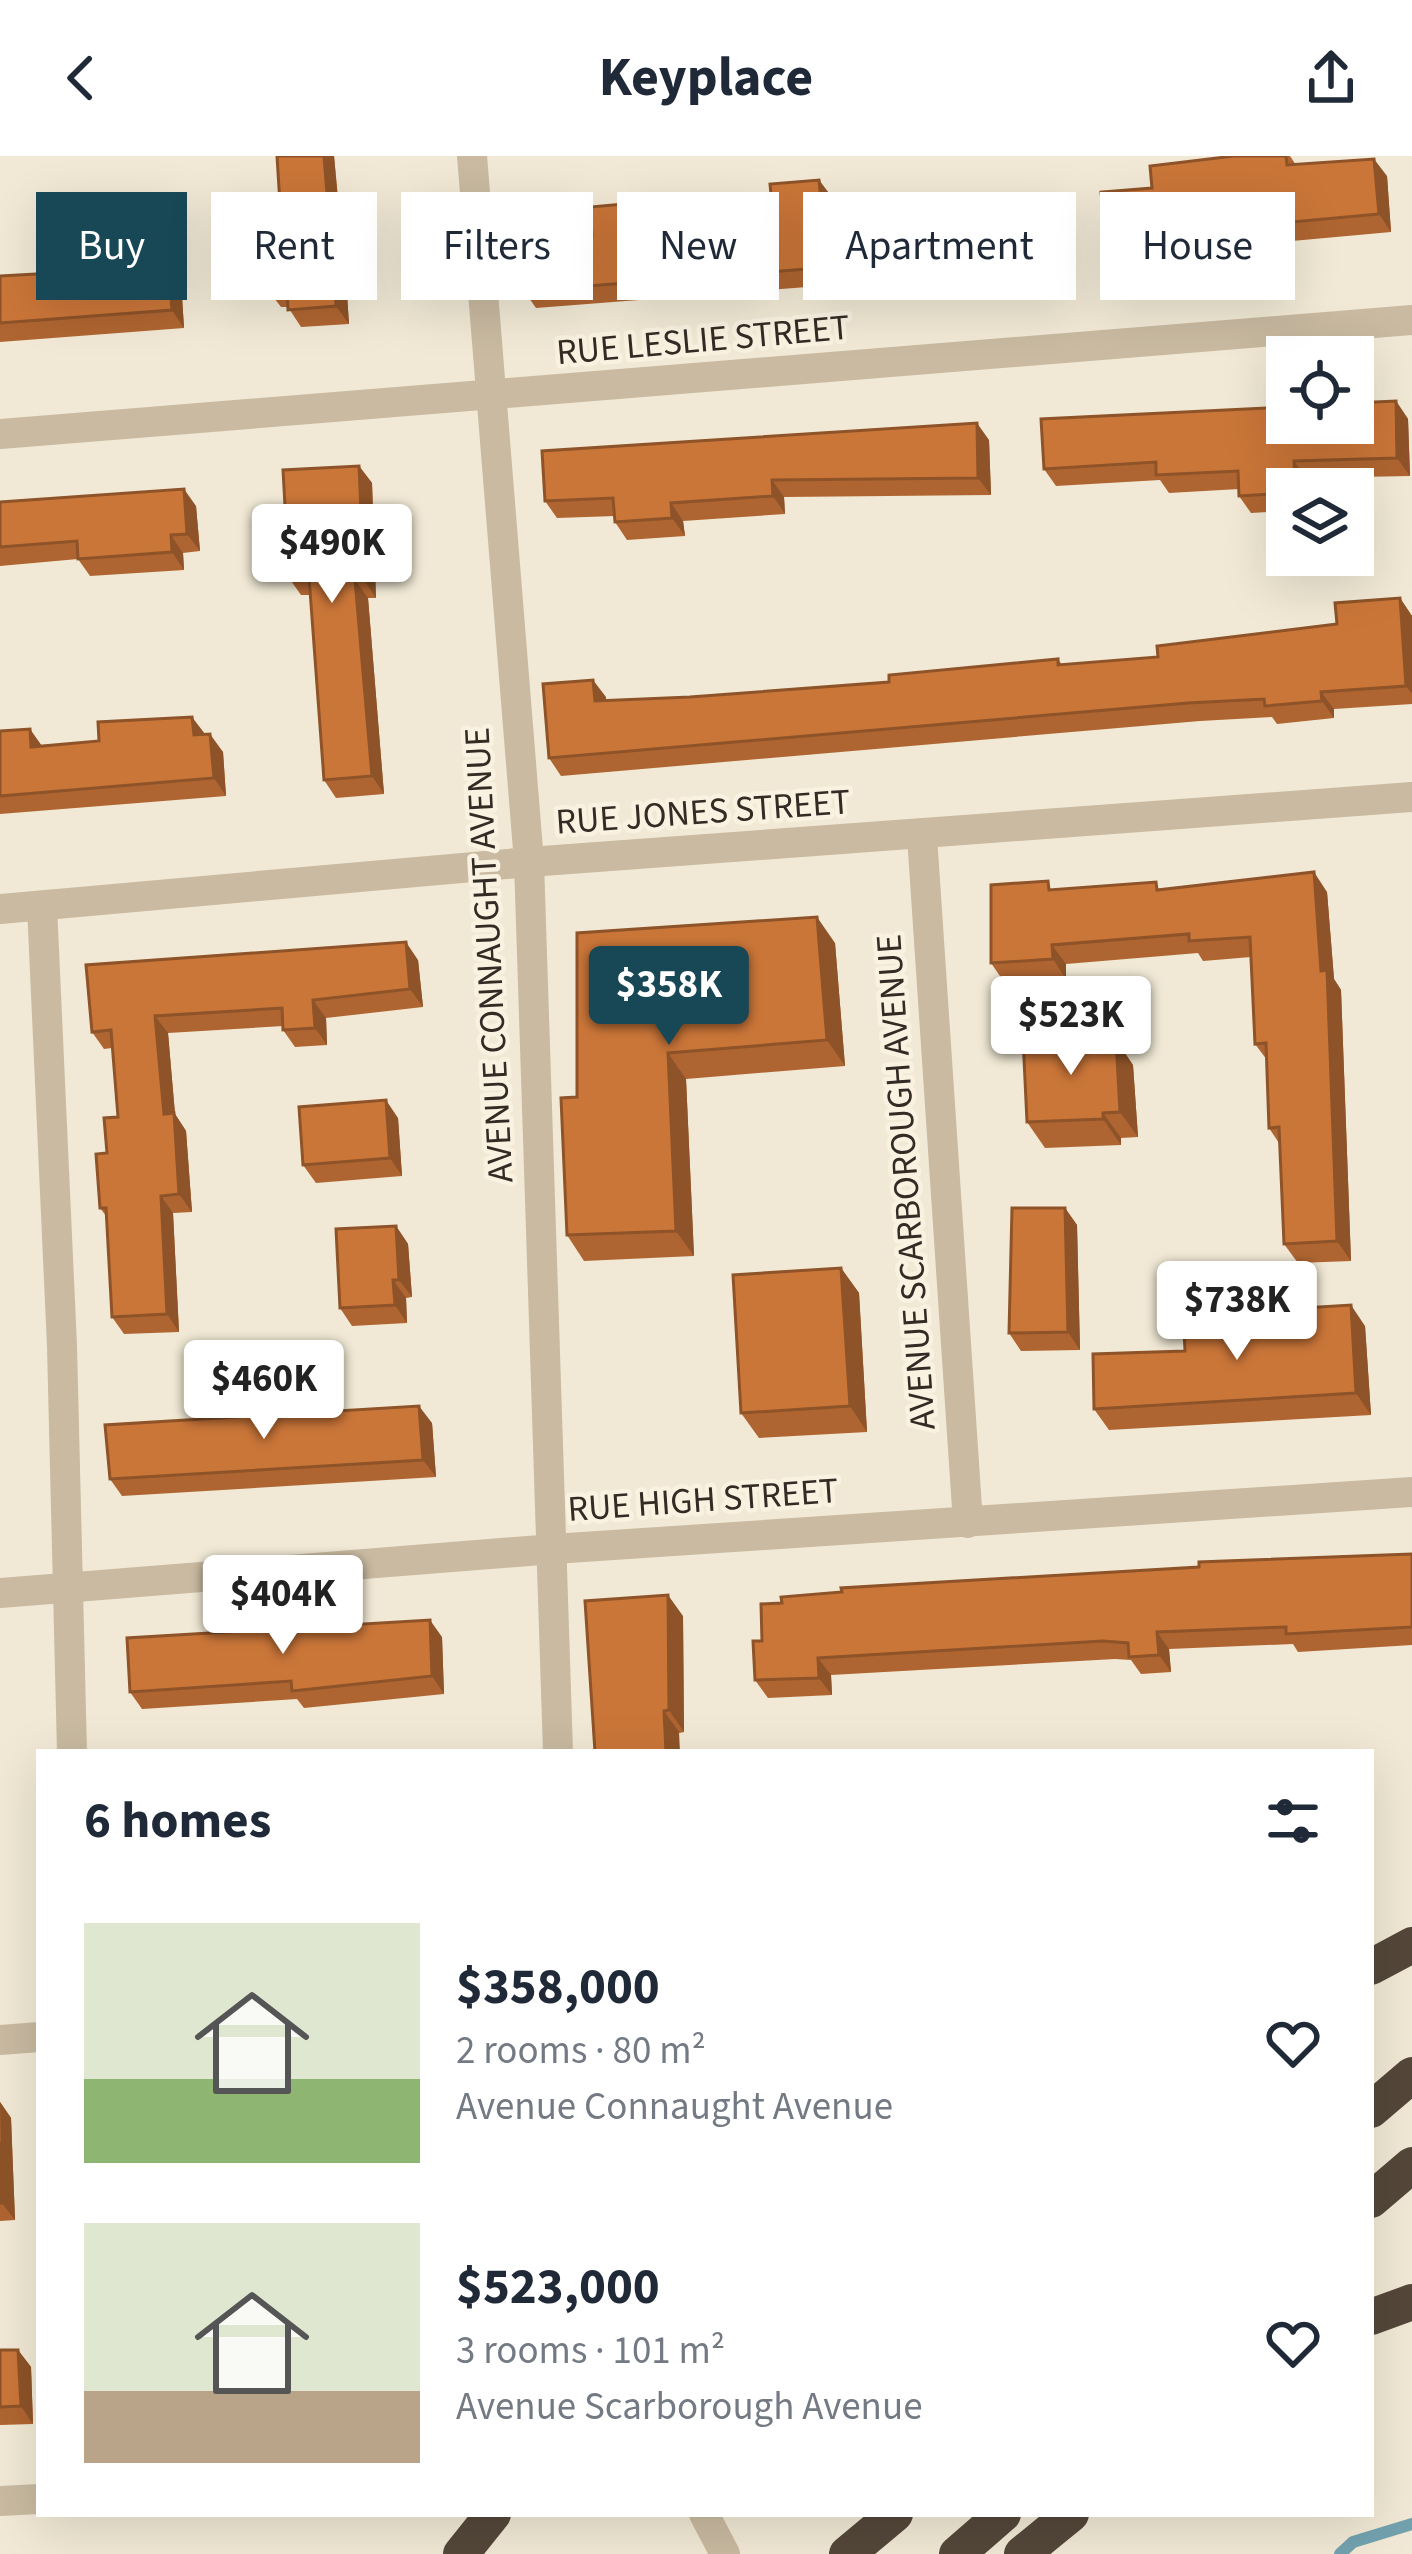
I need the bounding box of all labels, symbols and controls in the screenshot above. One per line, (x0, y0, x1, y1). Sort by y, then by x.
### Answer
text: Keyplace (599, 40, 813, 117)
icon: back (48, 45, 114, 111)
icon: share (1298, 45, 1364, 111)
chip: Buy (36, 192, 187, 300)
chip: Rent (211, 192, 377, 300)
chip: Filters (401, 192, 593, 300)
chip: New (617, 192, 779, 300)
chip: Apartment (803, 192, 1076, 300)
chip: House (1100, 192, 1295, 300)
street label: RUE LESLIE STREET (554, 302, 852, 378)
map controls (1266, 336, 1374, 576)
button: locate (1266, 336, 1374, 444)
button: layers (1266, 468, 1374, 576)
pin: $490K (248, 504, 416, 606)
text: $490K (279, 515, 385, 571)
street label: AVENUE CONNAUGHT AVENUE (452, 726, 526, 1184)
street label: RUE JONES STREET (554, 776, 852, 848)
street label: AVENUE SCARBOROUGH AVENUE (863, 932, 949, 1432)
pin: $358K (585, 946, 753, 1048)
text: $358K (616, 957, 722, 1013)
pin: $523K (987, 976, 1155, 1078)
text: $523K (1018, 987, 1124, 1043)
pin: $738K (1153, 1261, 1321, 1363)
text: $738K (1184, 1272, 1290, 1328)
pin: $460K (180, 1340, 348, 1442)
text: $460K (211, 1351, 317, 1407)
street label: RUE HIGH STREET (566, 1465, 840, 1535)
pin: $404K (199, 1555, 367, 1657)
text: $404K (230, 1566, 336, 1622)
text: 6 homes (84, 1785, 271, 1857)
icon: filters (1260, 1788, 1326, 1854)
text: $358,000 (456, 1951, 660, 2023)
icon: home (180, 1971, 324, 2115)
icon: heart (1260, 2010, 1326, 2076)
text: 2 rooms · 80 m² (456, 2023, 706, 2079)
text: Avenue Connaught Avenue (456, 2079, 893, 2135)
text: $523,000 (456, 2251, 660, 2323)
icon: home (180, 2271, 324, 2415)
icon: heart (1260, 2310, 1326, 2376)
text: 3 rooms · 101 m² (456, 2323, 725, 2379)
text: Avenue Scarborough Avenue (456, 2379, 922, 2435)

